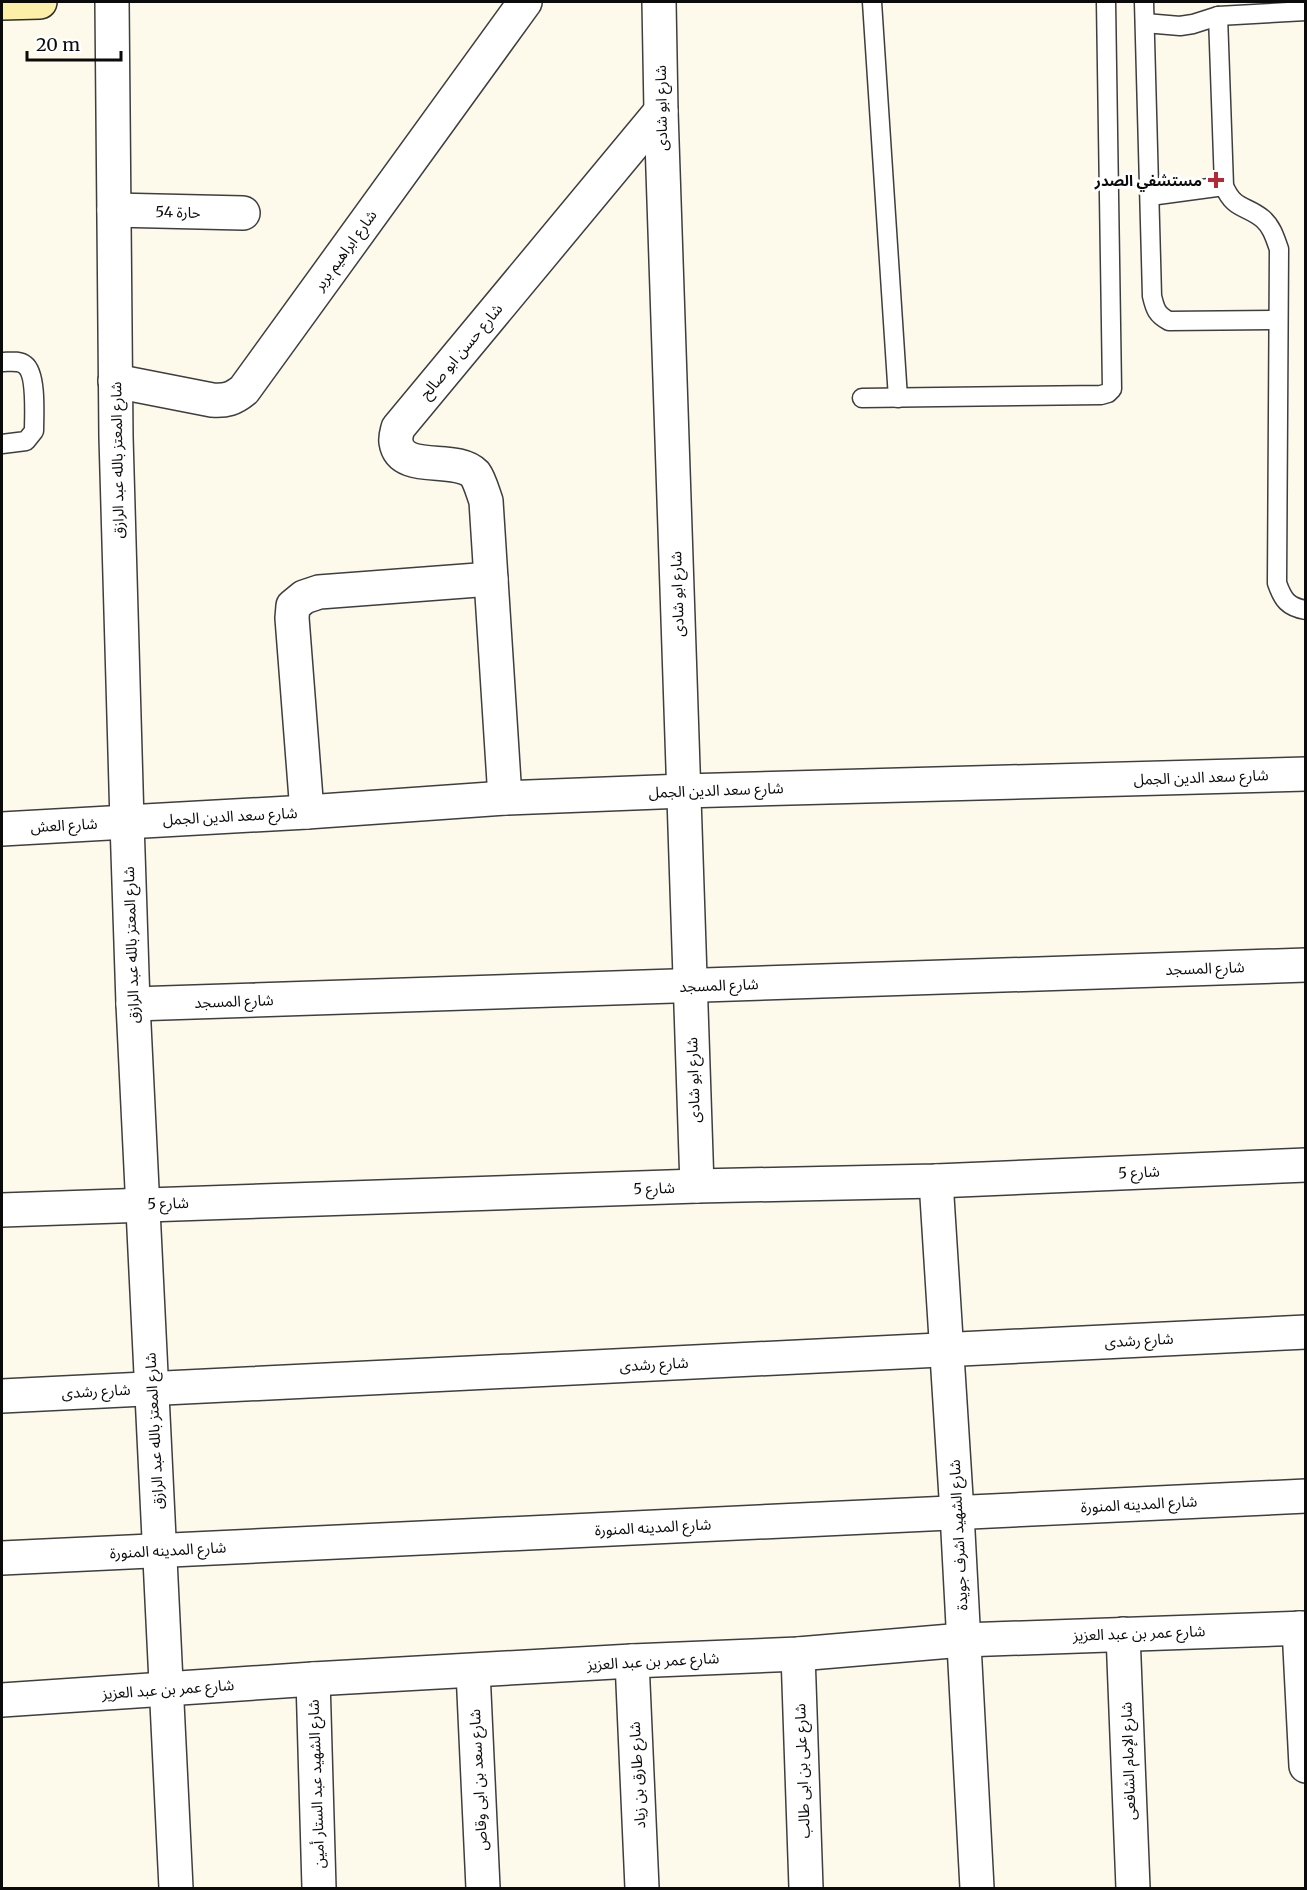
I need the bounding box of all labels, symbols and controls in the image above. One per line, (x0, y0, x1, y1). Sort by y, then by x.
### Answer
scale bar (27, 24, 122, 62)
text: 20 m (36, 33, 80, 56)
street label: شارع ابو شادى (651, 65, 674, 151)
place label: مستشفي الصدر (1094, 171, 1202, 192)
marker: مستشفي الصدر (1207, 171, 1225, 189)
street label: حارة 54 (155, 202, 201, 222)
street label: شارع ابراهيم بربر (309, 206, 383, 297)
street label: شارع حسن ابو صالح (416, 299, 509, 404)
street label: شارع المعتز بالله عبد الرازق (106, 381, 131, 539)
street label: شارع ابو شادى (666, 550, 691, 637)
street label: شارع سعد الدين الجمل (1133, 765, 1269, 792)
street label: شارع سعد الدين الجمل (648, 778, 784, 805)
street label: شارع سعد الدين الجمل (162, 803, 298, 832)
street label: شارع العش (30, 814, 98, 839)
street label: شارع المعتز بالله عبد الرازق (119, 866, 146, 1024)
street label: شارع المسجد (1165, 957, 1245, 982)
street label: شارع المسجد (679, 974, 759, 999)
street label: شارع المسجد (194, 990, 274, 1015)
street label: شارع ابو شادى (682, 1036, 707, 1123)
street label: شارع 5 (1118, 1161, 1161, 1186)
street label: شارع 5 (633, 1178, 675, 1201)
street label: شارع 5 (147, 1193, 189, 1216)
street label: شارع رشدى (1104, 1329, 1174, 1354)
street label: شارع المعتز بالله عبد الرازق (140, 1352, 171, 1510)
street label: شارع رشدى (619, 1353, 689, 1378)
street label: شارع رشدى (61, 1380, 131, 1405)
street label: شارع الشهيد اشرف جويدة (945, 1459, 974, 1611)
street label: شارع المدينه المنورة (1080, 1491, 1198, 1520)
street label: شارع المدينه المنورة (594, 1514, 712, 1543)
street label: شارع المدينه المنورة (109, 1537, 227, 1566)
street label: شارع عمر بن عبد العزيز (1071, 1621, 1206, 1648)
street label: شارع عمر بن عبد العزيز (585, 1648, 720, 1677)
street label: شارع عمر بن عبد العزيز (100, 1675, 235, 1706)
street label: شارع الشهيد عبد الستار أمين (304, 1699, 331, 1869)
street label: شارع الإمام الشافعى (1116, 1701, 1143, 1820)
street label: شارع على بن ابى طالب (790, 1703, 817, 1839)
street label: شارع سعد بن ابى وقاص (465, 1708, 494, 1851)
street label: شارع طارق بن زياد (625, 1721, 652, 1829)

